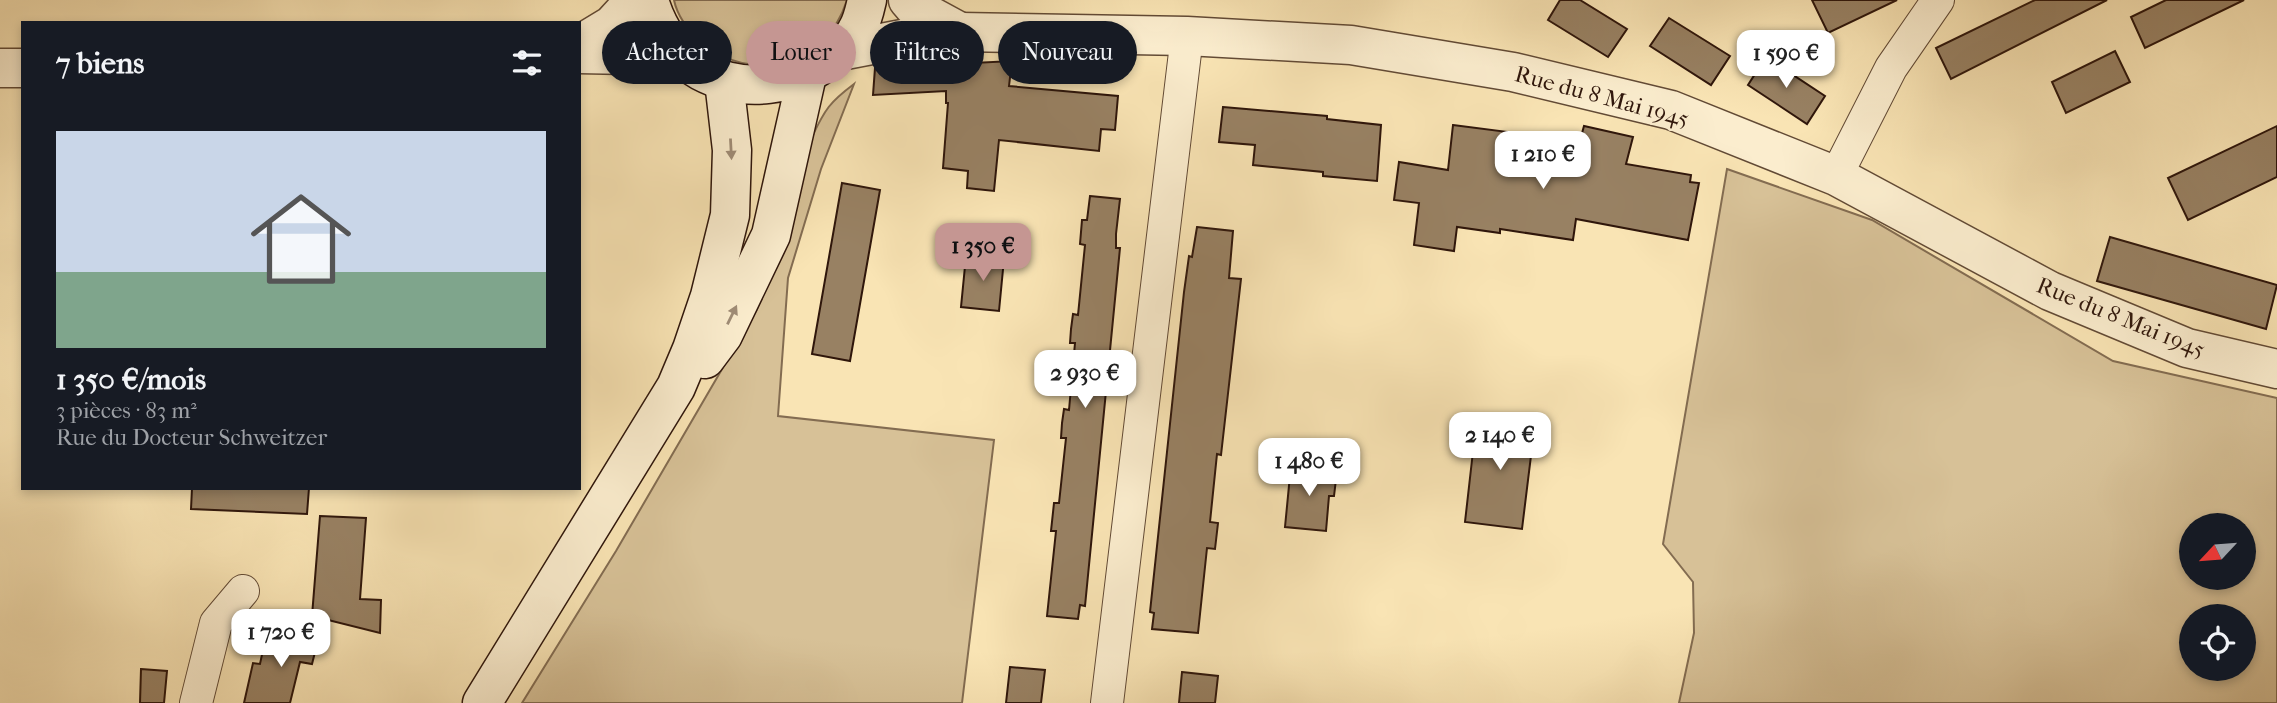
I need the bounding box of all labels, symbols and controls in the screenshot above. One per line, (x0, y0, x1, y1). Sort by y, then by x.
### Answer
chip: Acheter (602, 21, 732, 84)
chip: Louer (746, 21, 856, 84)
chip: Filtres (870, 21, 984, 84)
chip: Nouveau (998, 21, 1137, 84)
pin: 1 590 € (1721, 31, 1851, 90)
text: 1 590 € (1753, 39, 1819, 66)
icon: filters (508, 44, 546, 82)
text: 7 biens (56, 46, 144, 81)
street label: Rue du 8 Mai 1945 (1512, 60, 1692, 133)
pin: 1 210 € (1478, 132, 1608, 191)
one-way arrow (726, 138, 737, 160)
text: 1 210 € (1511, 140, 1575, 167)
icon: home (238, 176, 364, 302)
pin: 1 350 € (918, 224, 1048, 283)
text: 1 350 € (951, 232, 1015, 259)
street label: Rue du 8 Mai 1945 (2033, 271, 2209, 363)
one-way arrow (727, 305, 738, 325)
pin: 2 930 € (1020, 350, 1150, 410)
text: 2 930 € (1050, 359, 1120, 386)
text: 1 350 €/mois (56, 362, 206, 397)
text: 3 pièces · 83 m² (56, 397, 197, 424)
pin: 2 140 € (1435, 412, 1565, 472)
text: 2 140 € (1465, 421, 1535, 448)
text: Rue du Docteur Schweitzer (56, 424, 327, 451)
pin: 1 480 € (1244, 438, 1374, 498)
text: 1 480 € (1274, 447, 1344, 474)
north arrow (2179, 513, 2256, 590)
map controls (2179, 513, 2256, 681)
button: locate (2179, 604, 2256, 681)
pin: 1 720 € (216, 610, 346, 669)
text: 1 720 € (247, 618, 315, 645)

